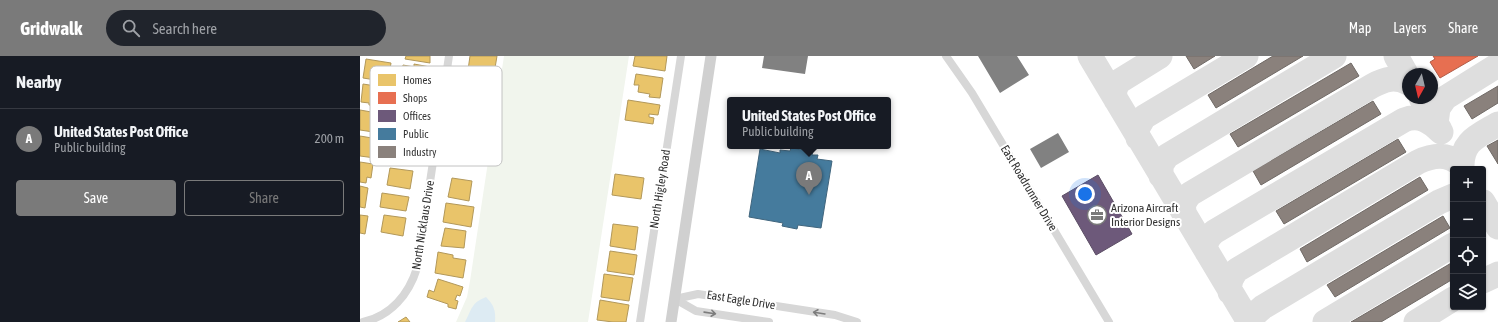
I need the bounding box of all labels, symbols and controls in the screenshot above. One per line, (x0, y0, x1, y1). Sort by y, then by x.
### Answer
search box (106, 10, 386, 46)
text: Gridwalk (20, 17, 82, 39)
icon: search (120, 17, 142, 39)
text: Search here (152, 20, 217, 37)
text: Map (1349, 20, 1371, 36)
text: Layers (1393, 20, 1426, 36)
text: Share (1448, 20, 1478, 36)
legend (370, 66, 502, 166)
north arrow (1402, 68, 1438, 104)
text: Nearby (16, 72, 62, 92)
text: Homes (403, 74, 431, 86)
text: Shops (403, 92, 427, 104)
popup (727, 97, 891, 149)
text: United States Post Office (742, 107, 876, 124)
text: Offices (403, 110, 431, 122)
text: United States Post Office (54, 123, 188, 140)
text: Public building (742, 124, 814, 139)
text: Public (403, 128, 429, 140)
text: A (26, 131, 32, 146)
text: 200 m (315, 131, 344, 146)
text: Public building (54, 140, 126, 155)
street label: East Roadrunner Drive (998, 142, 1060, 234)
text: Industry (403, 146, 437, 158)
street label: North Higley Road (647, 148, 673, 230)
pin: A (796, 162, 822, 195)
map controls (1450, 166, 1486, 310)
button: + (1450, 166, 1486, 202)
street label: North Nicklaus Drive (409, 179, 437, 271)
button: Save (16, 180, 176, 216)
button: Share (184, 180, 344, 216)
your location (1075, 184, 1095, 204)
place label: Arizona Aircraft Interior Designs (1111, 201, 1180, 229)
button: − (1450, 202, 1486, 238)
office icon: Arizona Aircraft Interior Designs (1086, 204, 1108, 226)
button: locate (1450, 238, 1486, 274)
button: layers (1450, 274, 1486, 310)
street label: East Eagle Drive (706, 288, 776, 312)
one-way arrow (813, 308, 826, 316)
one-way arrow (703, 309, 716, 317)

